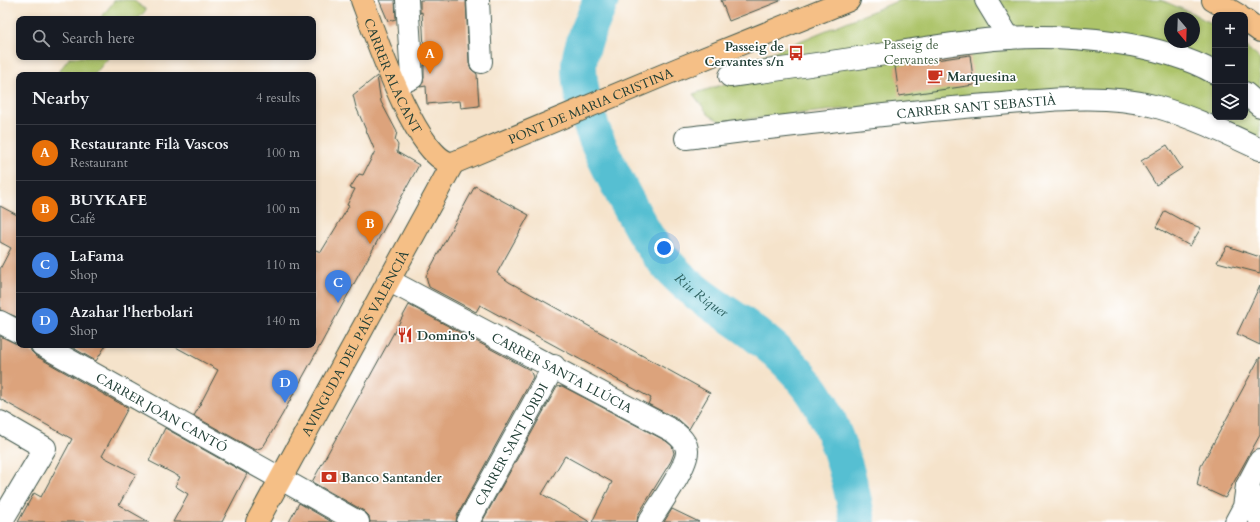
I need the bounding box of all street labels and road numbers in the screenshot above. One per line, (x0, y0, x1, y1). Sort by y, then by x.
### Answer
street label: CARRER ALACANT (359, 16, 426, 138)
street label: PONT DE MARIA CRISTINA (506, 64, 677, 149)
street label: CARRER SANT SEBASTIÀ (896, 91, 1057, 123)
street label: AVINGUDA DEL PAÍS VALENCIÀ (297, 247, 413, 437)
street label: CARRER SANTA LLÚCIA (488, 328, 636, 418)
street label: CARRER JOAN CANTÓ (92, 369, 230, 457)
street label: CARRER SANT JORDI (471, 380, 553, 509)

